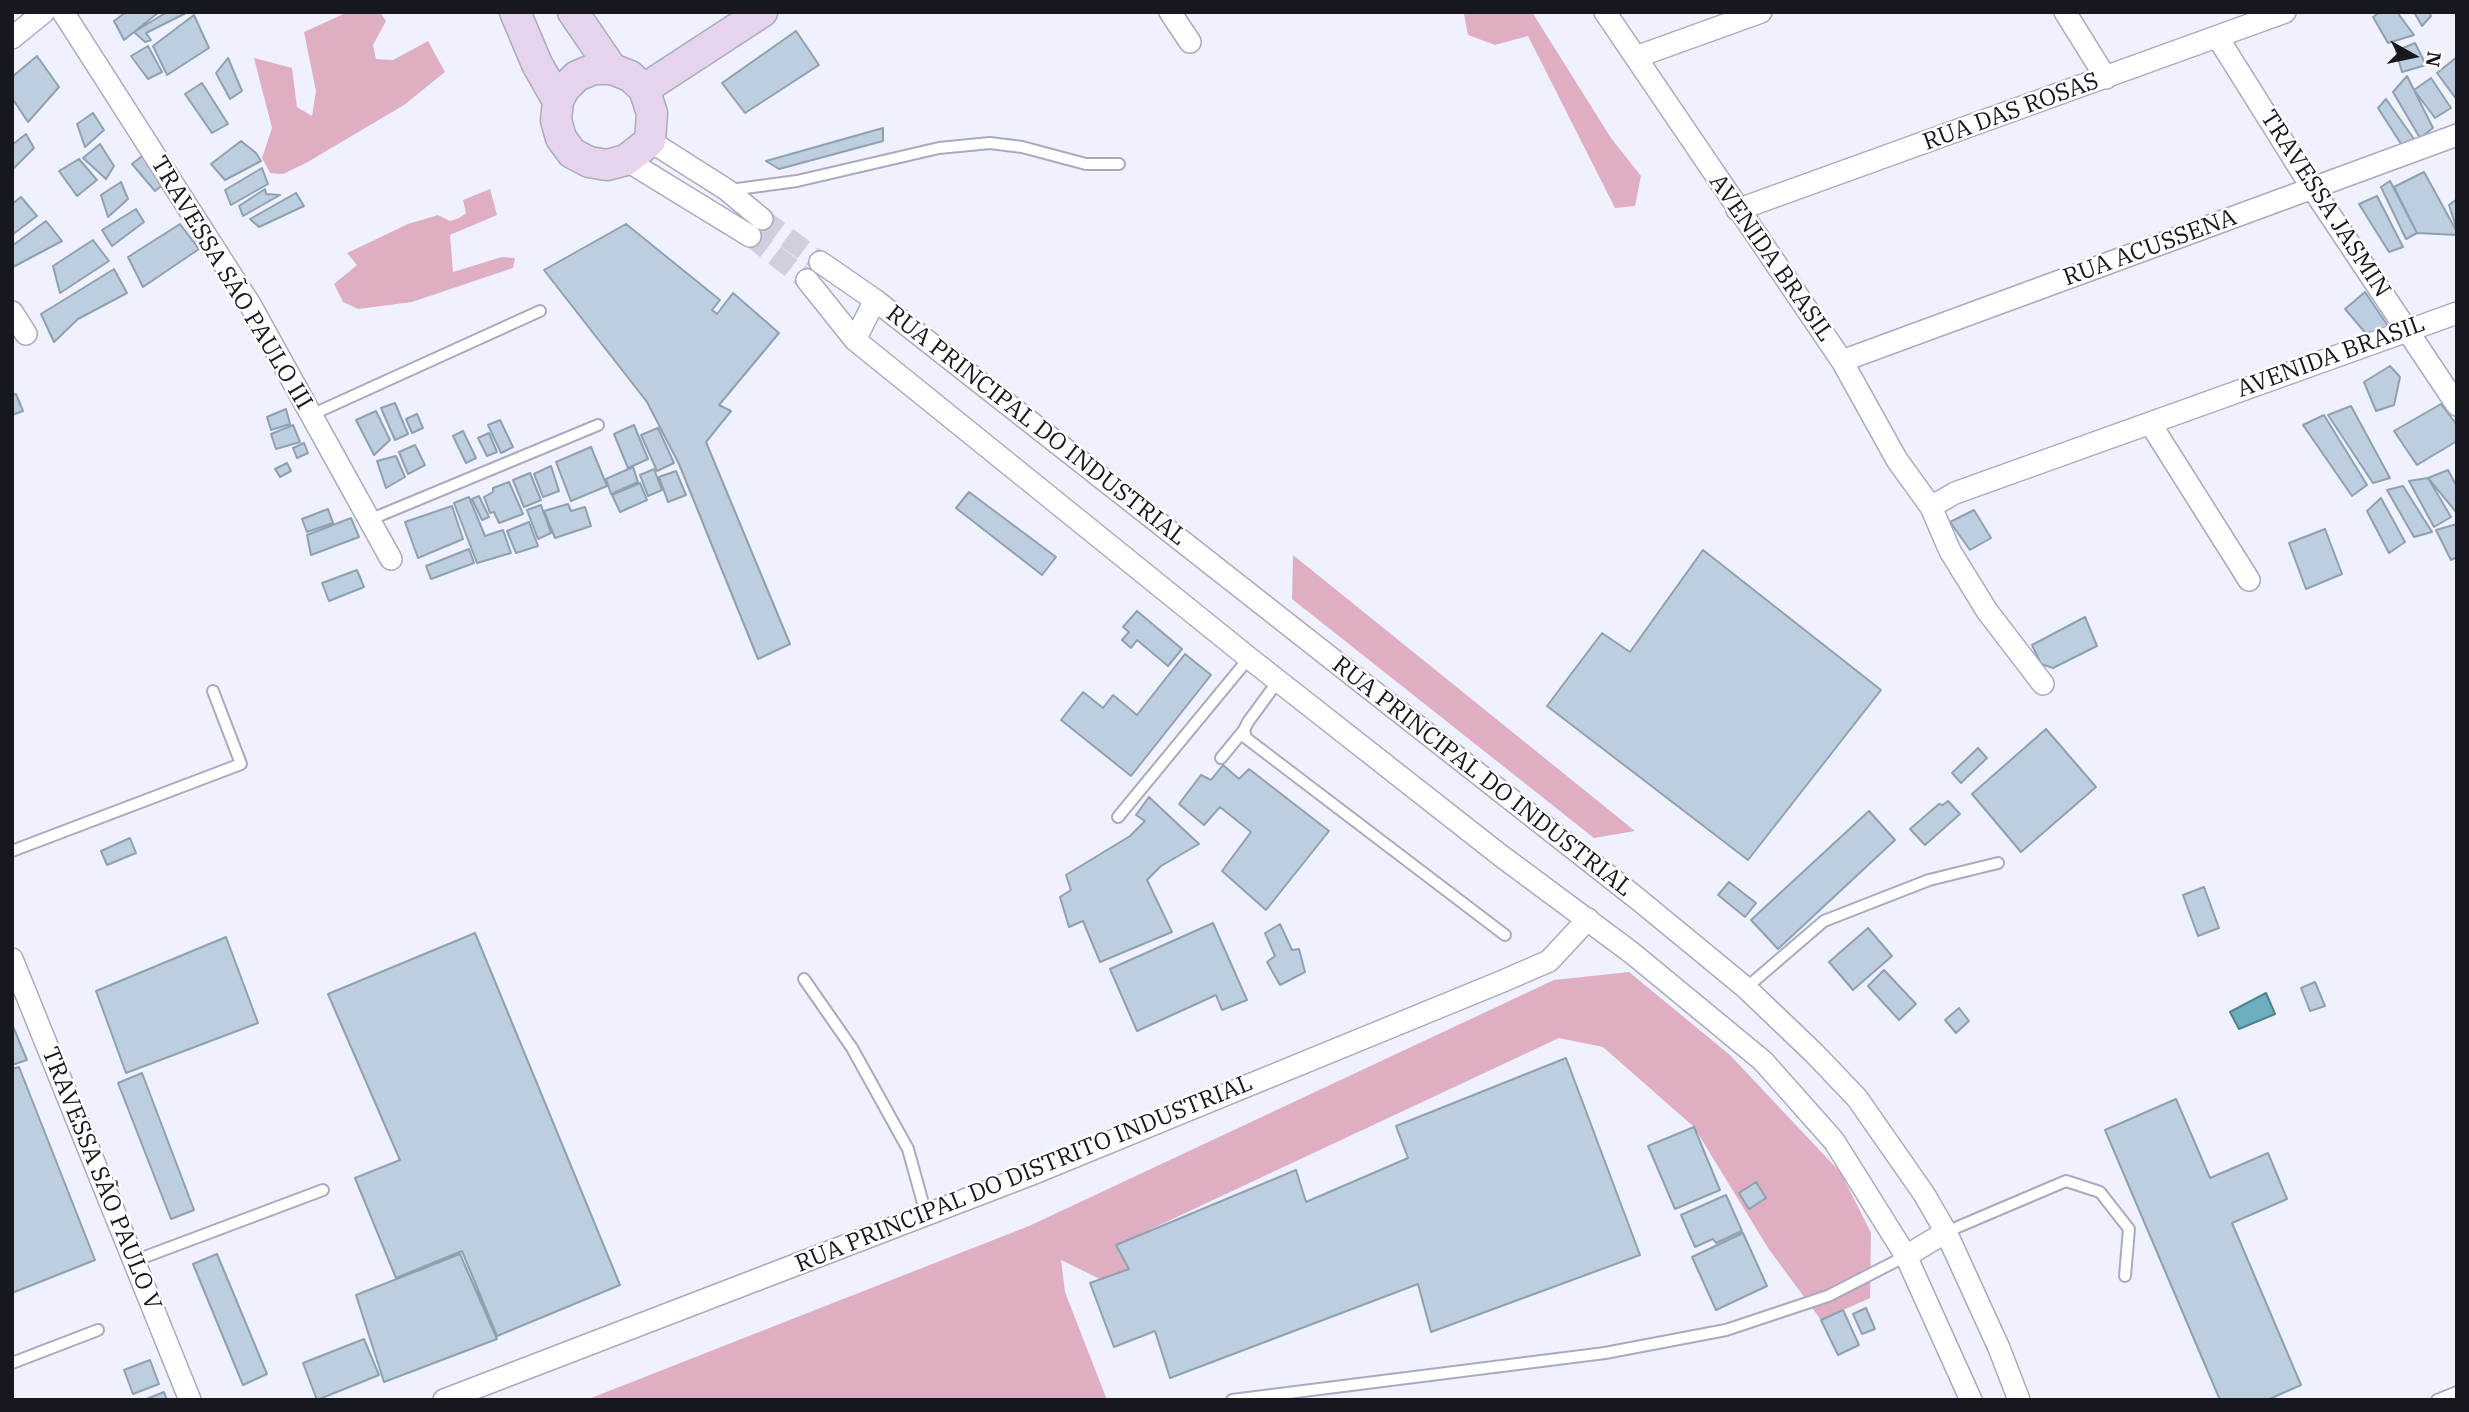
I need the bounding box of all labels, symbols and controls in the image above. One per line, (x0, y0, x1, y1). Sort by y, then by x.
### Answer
north arrow (2378, 21, 2448, 91)
text: N (2421, 50, 2447, 69)
street label: RUA DAS ROSAS (1919, 67, 2103, 157)
street label: TRAVESSA JASMIN (2254, 105, 2396, 303)
street label: TRAVESSA SÃO PAULO III (144, 151, 318, 415)
street label: AVENIDA BRASIL (1703, 169, 1839, 347)
street label: RUA ACUSSENA (2059, 203, 2241, 293)
street label: RUA PRINCIPAL DO INDUSTRIAL (880, 300, 1192, 552)
street label: AVENIDA BRASIL (2233, 310, 2429, 404)
street label: RUA PRINCIPAL DO INDUSTRIAL (1326, 651, 1638, 903)
street label: TRAVESSA SÃO PAULO V (35, 1043, 167, 1315)
street label: RUA PRINCIPAL DO DISTRITO INDUSTRIAL (791, 1069, 1257, 1279)

